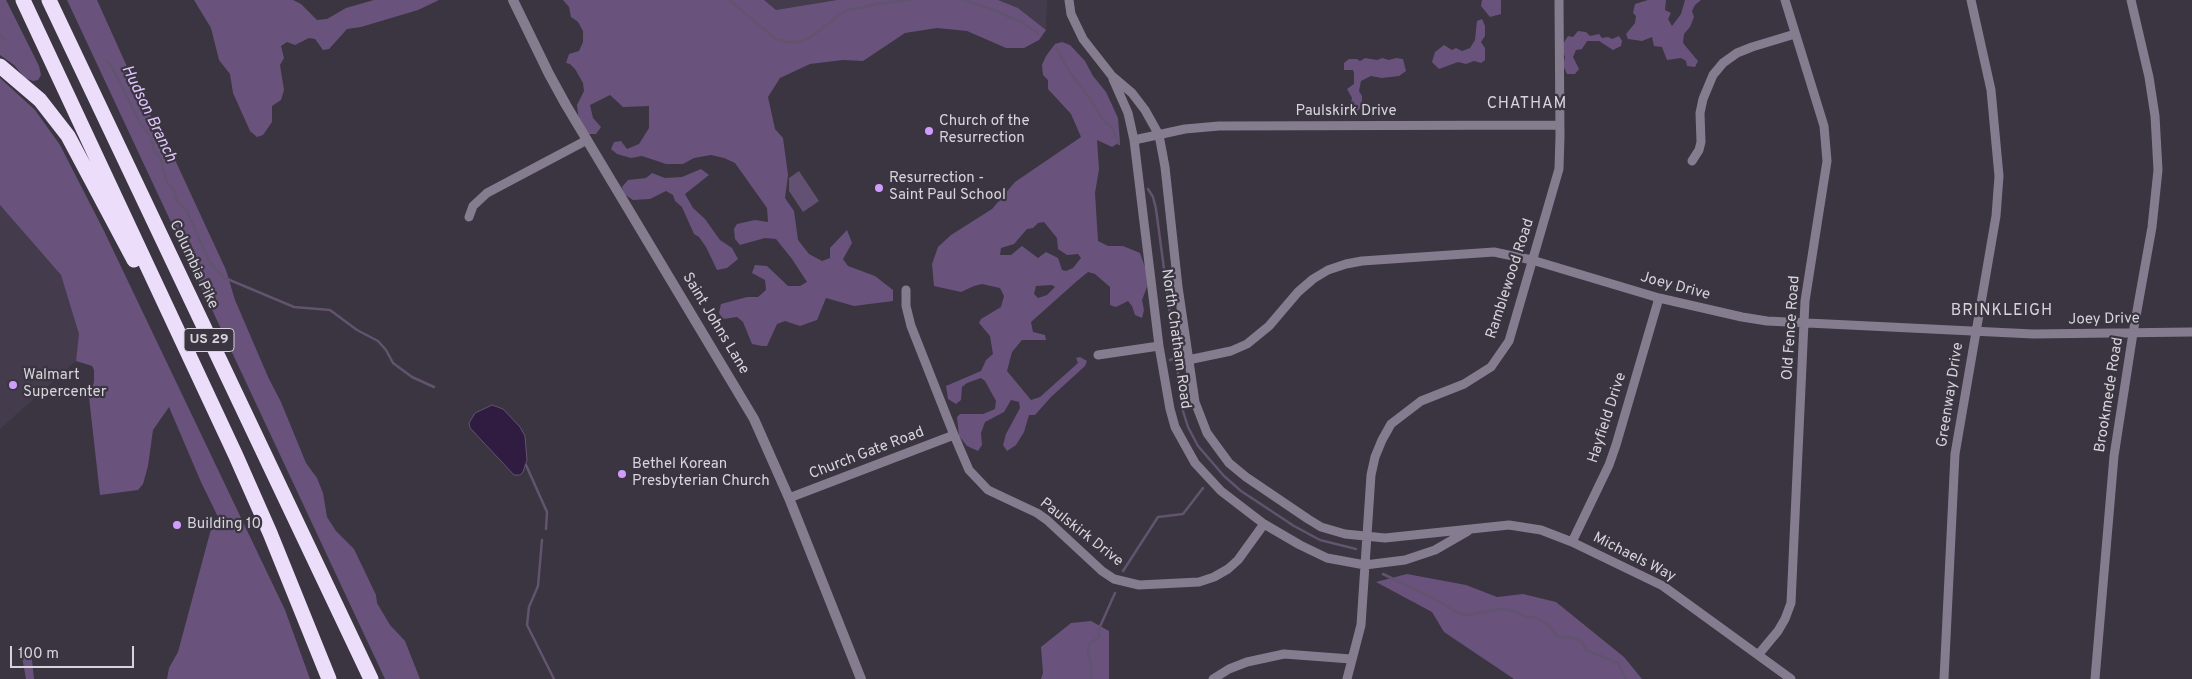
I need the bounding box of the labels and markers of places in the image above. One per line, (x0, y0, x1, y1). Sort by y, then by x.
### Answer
place label: Church of the Resurrection (939, 113, 1029, 148)
marker: Church of the Resurrection (923, 125, 935, 137)
place label: Resurrection - Saint Paul School (889, 170, 1006, 205)
marker: Resurrection - Saint Paul School (873, 182, 885, 194)
place label: Walmart Supercenter (23, 367, 107, 402)
marker: Walmart Supercenter (7, 379, 19, 391)
place label: Bethel Korean Presbyterian Church (632, 456, 770, 491)
marker: Bethel Korean Presbyterian Church (616, 468, 628, 480)
place label: Building 10 (187, 516, 261, 534)
marker: Building 10 (171, 519, 183, 531)

